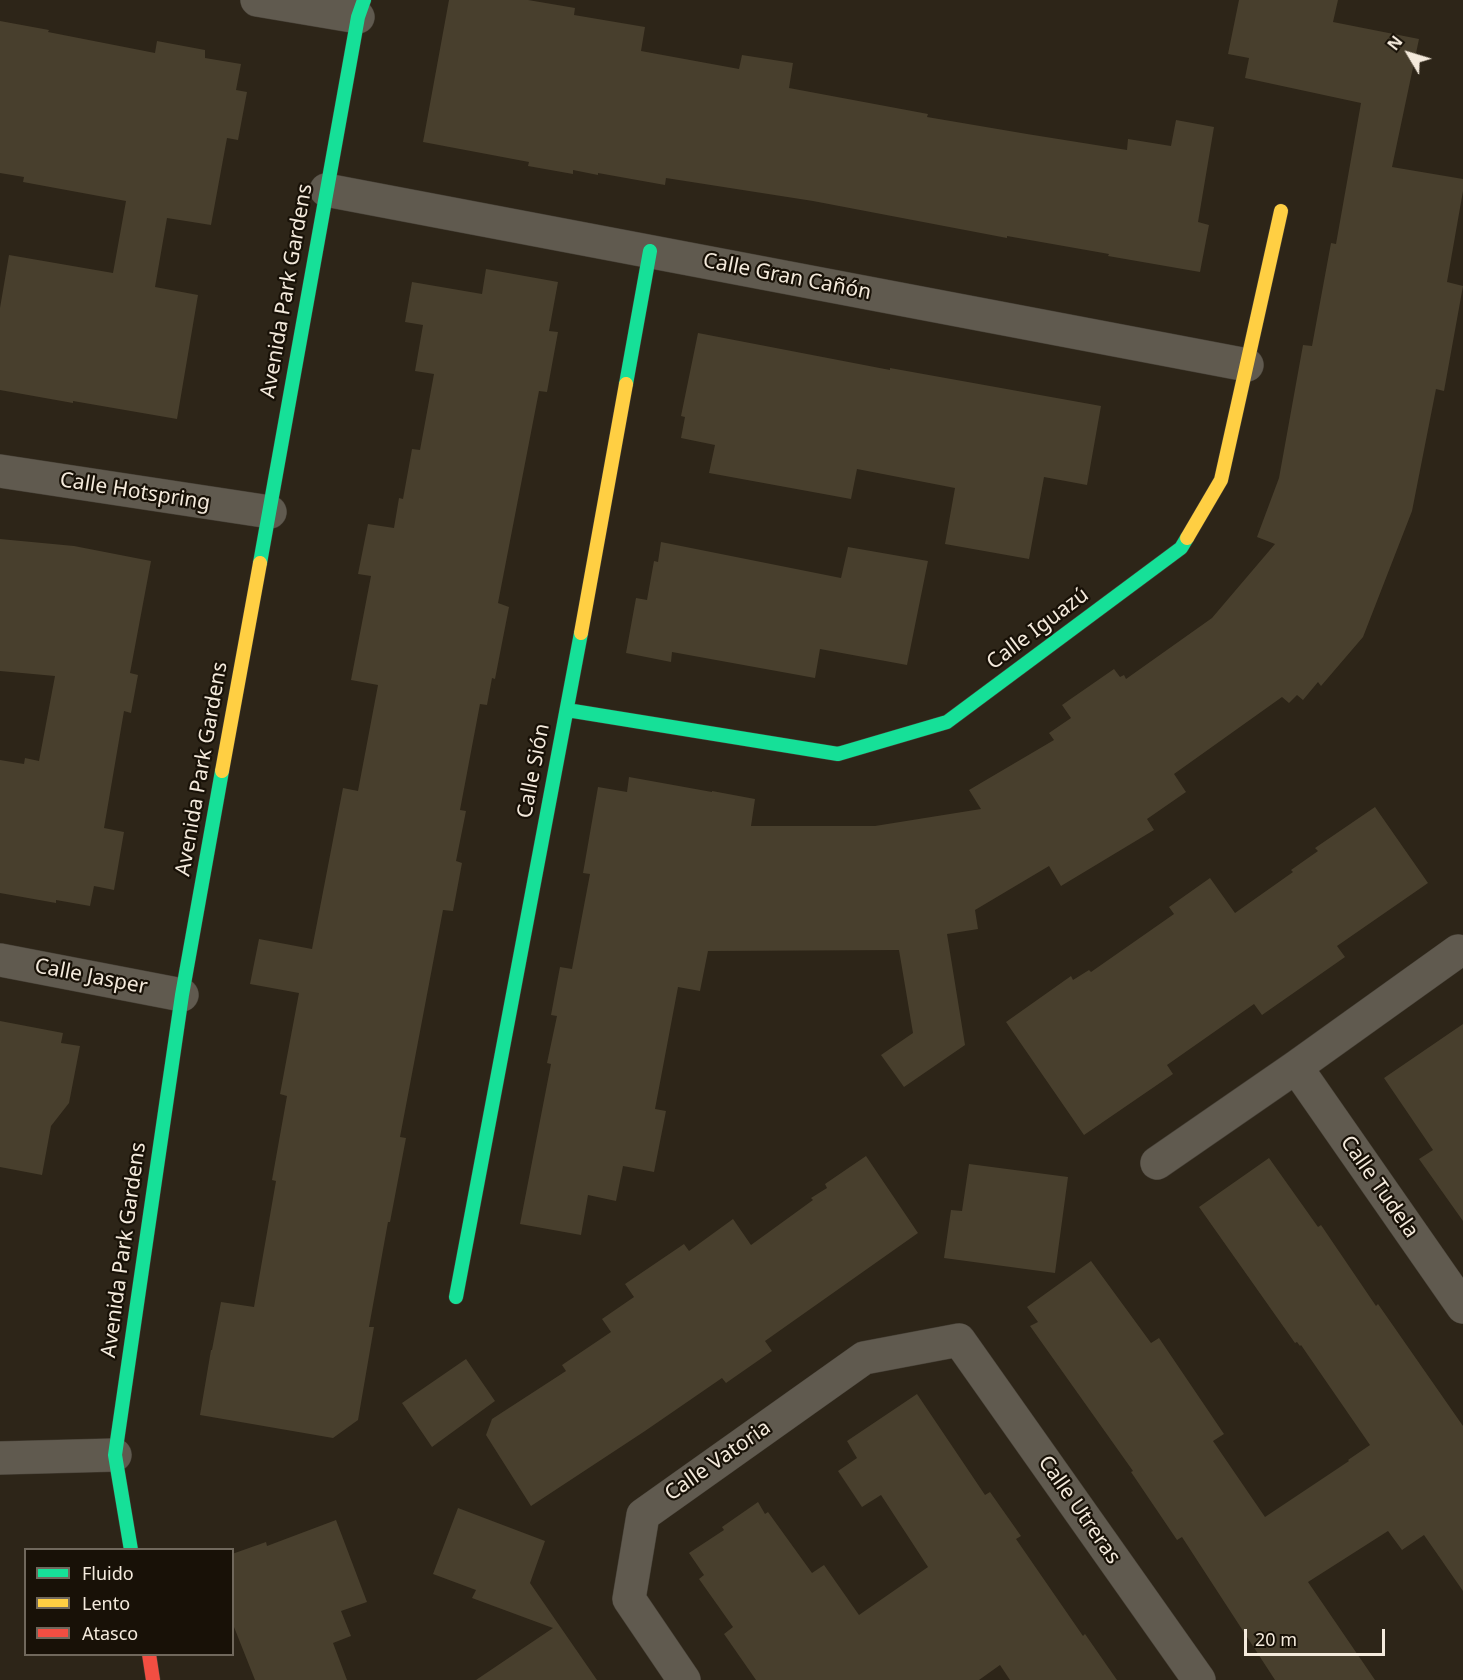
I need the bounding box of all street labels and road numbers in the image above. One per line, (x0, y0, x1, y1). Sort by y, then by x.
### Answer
street label: Avenida Park Gardens (256, 182, 318, 400)
street label: Calle Gran Cañón (701, 248, 873, 306)
street label: Calle Hotspring (58, 468, 212, 516)
street label: Calle Iguazú (982, 583, 1094, 675)
street label: Avenida Park Gardens (171, 660, 233, 878)
street label: Calle Sión (512, 722, 556, 820)
street label: Calle Jasper (33, 954, 149, 1000)
street label: Calle Tudela (1335, 1131, 1423, 1243)
street label: Avenida Park Gardens (96, 1141, 152, 1359)
street label: Calle Vatoria (660, 1415, 776, 1507)
street label: Calle Utreras (1032, 1451, 1126, 1569)

